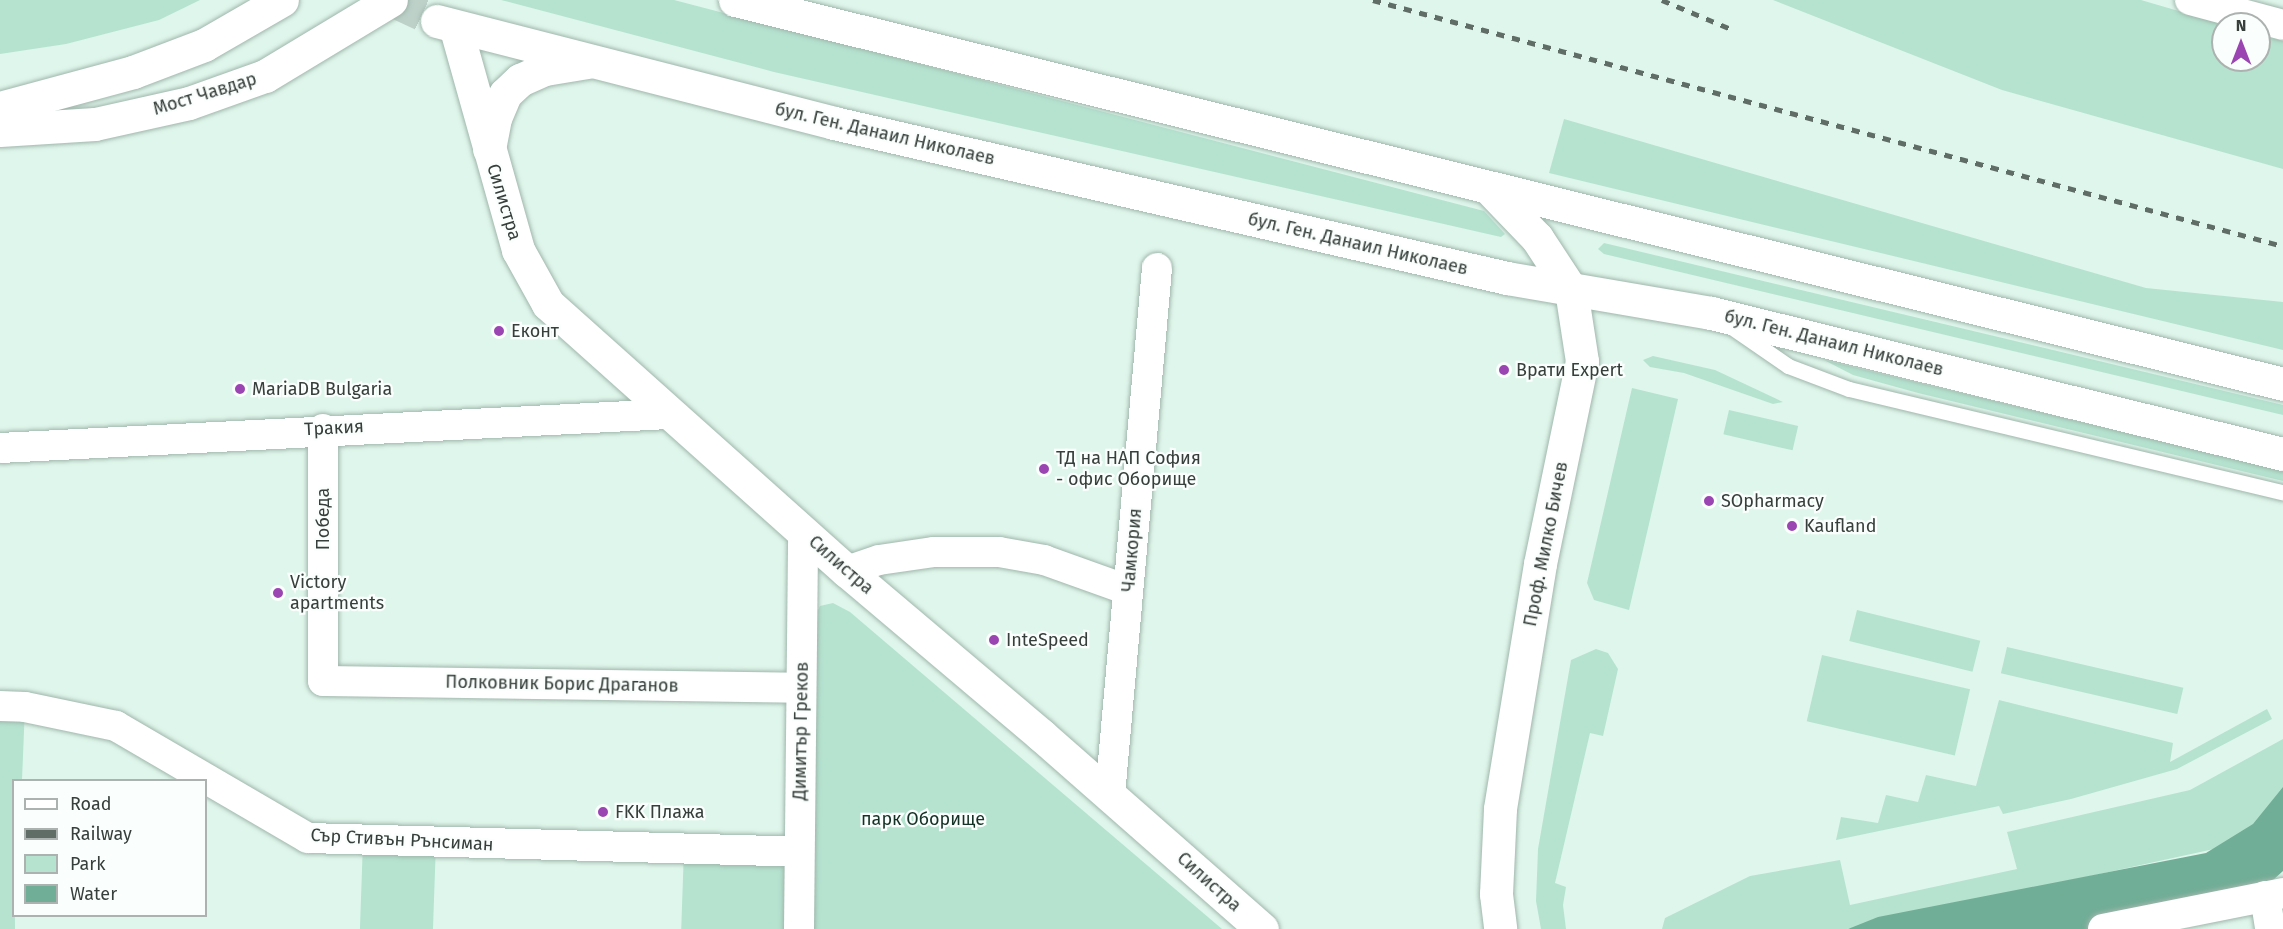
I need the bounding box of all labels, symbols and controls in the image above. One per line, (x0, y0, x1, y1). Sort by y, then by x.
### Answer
north arrow (2211, 12, 2271, 72)
text: N (2236, 16, 2246, 35)
street label: Мост Чавдар (151, 68, 259, 120)
street label: бул. Ген. Данаил Николаев (773, 98, 997, 170)
street label: Силистра (482, 161, 526, 243)
street label: бул. Ген. Данаил Николаев (1246, 208, 1470, 280)
street label: бул. Ген. Данаил Николаев (1722, 305, 1946, 381)
place label: Еконт (511, 320, 559, 342)
marker: Еконт (492, 324, 506, 338)
place label: Врати Expert (1516, 359, 1623, 381)
marker: Врати Expert (1497, 363, 1511, 377)
place label: MariaDB Bulgaria (252, 378, 392, 400)
marker: MariaDB Bulgaria (233, 382, 247, 396)
street label: Тракия (304, 416, 364, 440)
place label: ТД на НАП София - офис Оборище (1056, 448, 1201, 490)
street label: Проф. Милко Бичев (1519, 460, 1573, 628)
marker: ТД на НАП София - офис Оборище (1037, 462, 1051, 476)
street label: Победа (312, 488, 334, 550)
place label: SOpharmacy (1721, 490, 1824, 512)
marker: SOpharmacy (1702, 494, 1716, 508)
street label: Чамкория (1118, 507, 1146, 593)
place label: Kaufland (1804, 515, 1876, 537)
marker: Kaufland (1785, 519, 1799, 533)
street label: Силистра (804, 531, 878, 599)
place label: Victory apartments (290, 572, 384, 614)
marker: Victory apartments (271, 586, 285, 600)
place label: InteSpeed (1006, 629, 1089, 651)
marker: InteSpeed (987, 633, 1001, 647)
street label: Димитър Греков (789, 661, 813, 801)
street label: Полковник Борис Драганов (445, 671, 679, 697)
legend (12, 779, 207, 917)
text: Road (70, 793, 112, 815)
place label: FKK Плажа (615, 801, 705, 823)
marker: FKK Плажа (596, 805, 610, 819)
park label: парк Оборище (861, 808, 985, 830)
text: Railway (70, 823, 132, 845)
street label: Сър Стивън Рънсиман (310, 824, 494, 856)
street label: Силистра (1172, 848, 1246, 916)
text: Park (70, 853, 105, 875)
text: Water (70, 883, 117, 905)

